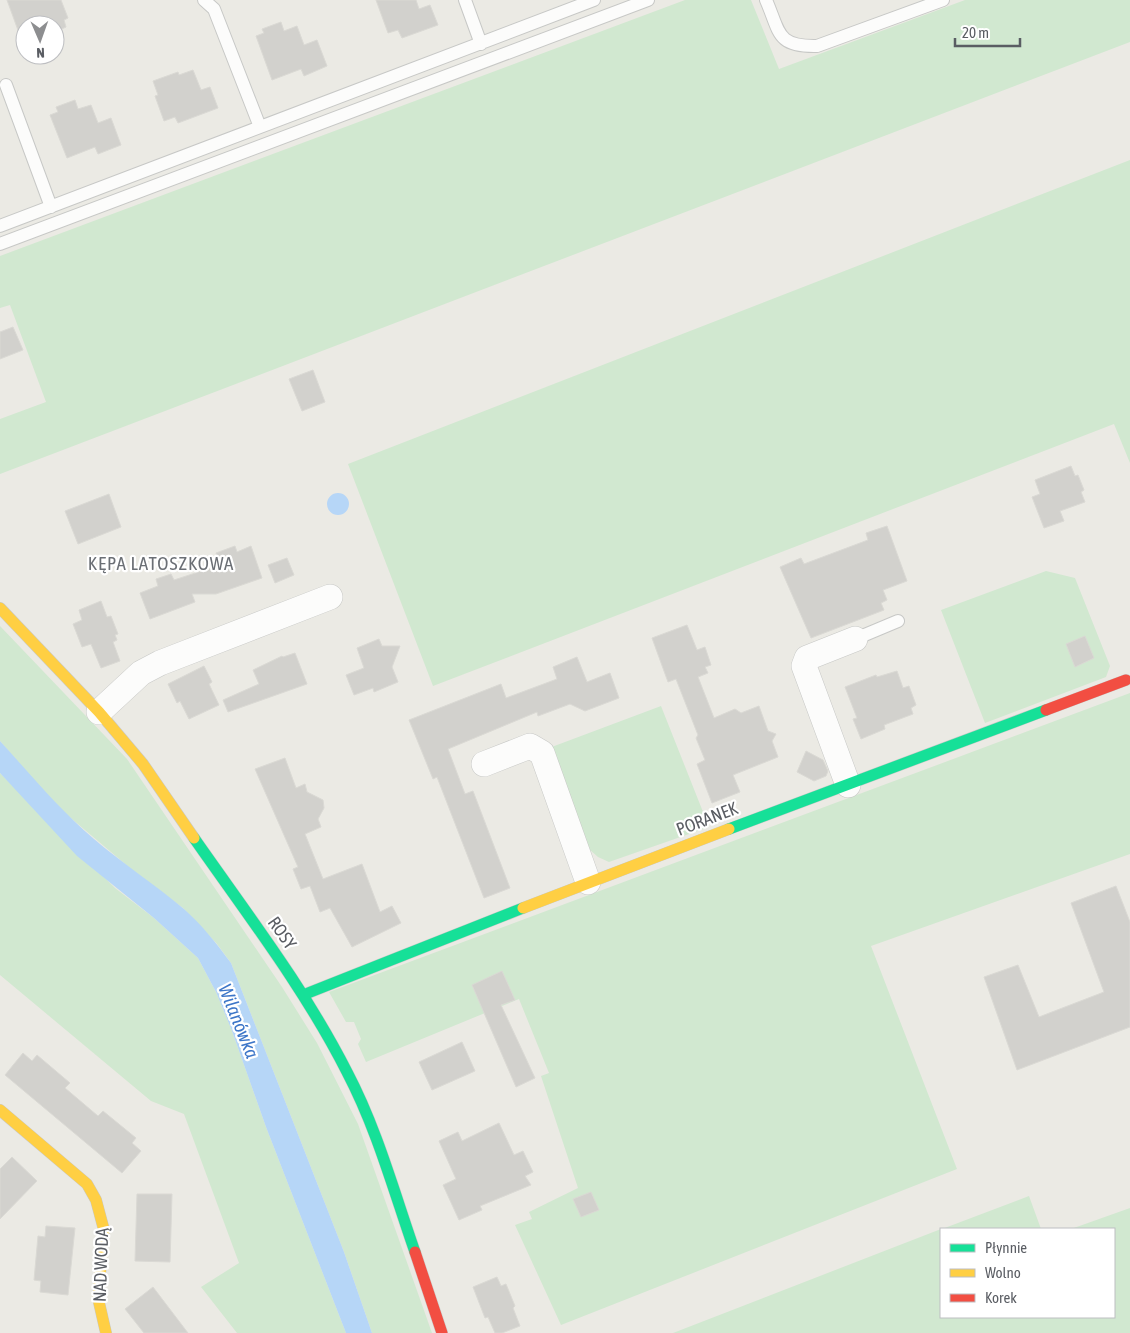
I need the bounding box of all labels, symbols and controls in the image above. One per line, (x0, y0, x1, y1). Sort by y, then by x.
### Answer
north arrow (15, 15, 65, 65)
scale bar (955, 15, 1020, 47)
text: 20 m (962, 24, 989, 41)
text: N (36, 45, 45, 61)
district label: KĘPA LATOSZKOWA (88, 552, 234, 574)
street label: PORANEK (673, 797, 741, 840)
street label: ROSY (264, 912, 301, 953)
water label: Wilanówka (214, 981, 264, 1061)
street label: NAD WODĄ (89, 1226, 112, 1302)
legend (940, 1228, 1115, 1318)
text: Płynnie (985, 1239, 1027, 1256)
text: Wolno (985, 1264, 1021, 1281)
text: Korek (985, 1289, 1017, 1306)

